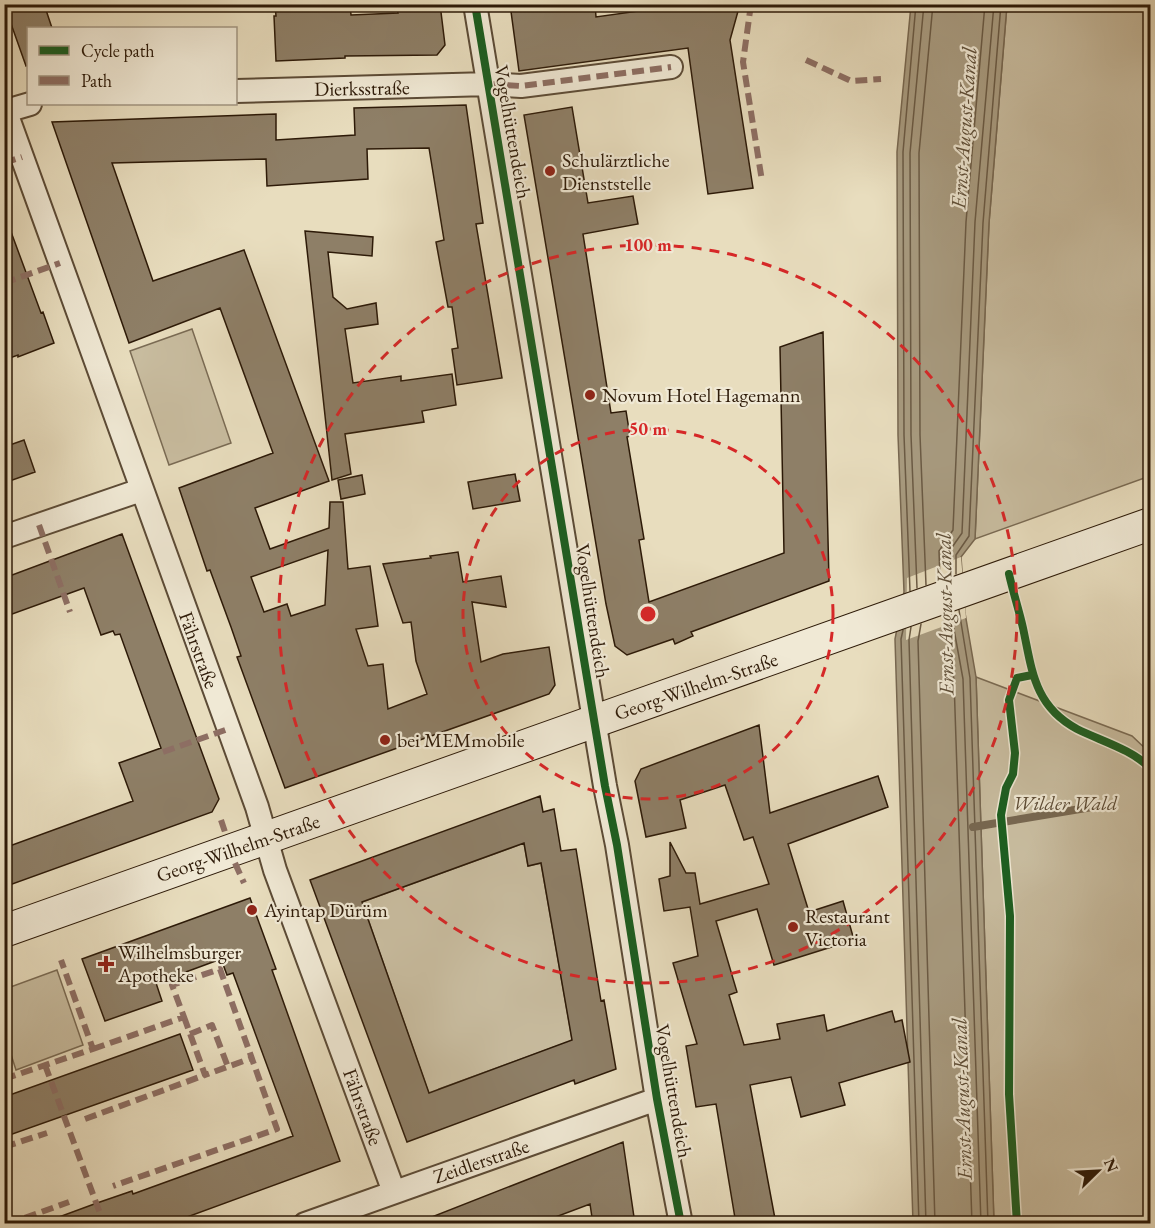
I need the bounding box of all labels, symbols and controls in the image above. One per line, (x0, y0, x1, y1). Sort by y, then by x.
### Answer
legend (27, 27, 237, 105)
text: Cycle path (81, 39, 155, 62)
water label: Ernst-August-Kanal (944, 45, 983, 211)
street label: Vogelhüttendeich (488, 63, 538, 201)
text: Path (81, 69, 112, 92)
street label: Dierksstraße (314, 74, 410, 102)
place label: Schulärztliche Dienststelle (562, 147, 670, 196)
marker: Schulärztliche Dienststelle (543, 164, 557, 178)
text: 100 m (624, 233, 672, 256)
place label: Novum Hotel Hagemann (602, 382, 801, 408)
marker: Novum Hotel Hagemann (583, 388, 597, 402)
text: 50 m (629, 417, 667, 440)
water label: Ernst-August-Kanal (930, 532, 959, 696)
street label: Vogelhüttendeich (570, 542, 616, 680)
centre of rings (638, 604, 658, 624)
street label: Fährstraße (173, 608, 225, 692)
street label: Georg-Wilhelm-Straße (611, 646, 781, 726)
place label: bei MEMmobile (397, 727, 525, 753)
marker: bei MEMmobile (378, 733, 392, 747)
park label: Wilder Wald (1013, 790, 1118, 816)
street label: Georg-Wilhelm-Straße (153, 808, 323, 888)
place label: Ayintap Dürüm (263, 897, 388, 923)
marker: Ayintap Dürüm (245, 903, 259, 917)
place label: Restaurant Victoria (805, 903, 891, 952)
marker: Restaurant Victoria (786, 920, 800, 934)
place label: Wilhelmsburger Apotheke (117, 939, 242, 988)
marker: Wilhelmsburger Apotheke (99, 957, 113, 971)
water label: Ernst-August-Kanal (945, 1017, 978, 1181)
street label: Vogelhüttendeich (649, 1022, 699, 1160)
street label: Fährstraße (337, 1065, 389, 1149)
street label: Zeidlerstraße (430, 1132, 532, 1189)
north arrow (1068, 1141, 1128, 1201)
text: N (1099, 1155, 1123, 1175)

